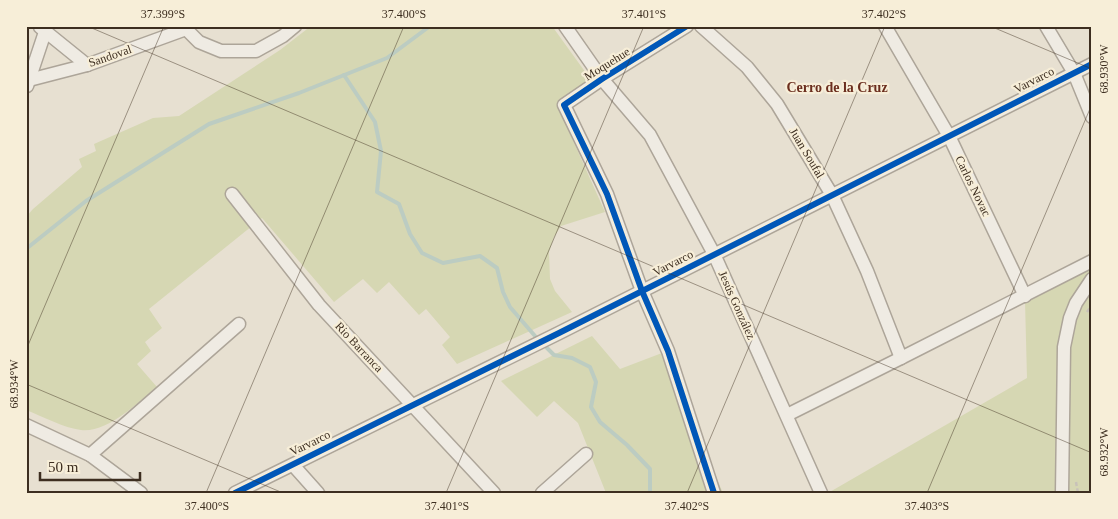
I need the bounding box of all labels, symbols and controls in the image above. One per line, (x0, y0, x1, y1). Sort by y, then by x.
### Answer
text: 37.399°S (141, 7, 185, 21)
text: 37.400°S (382, 7, 426, 21)
text: 37.401°S (622, 7, 666, 21)
text: 37.402°S (862, 7, 906, 21)
street label: Sandoval (87, 42, 134, 70)
street label: Moquehue (582, 44, 632, 84)
text: 68.930°W (1097, 44, 1111, 94)
street label: Varvarco (1012, 64, 1056, 96)
district label: Cerro de la Cruz (786, 80, 888, 95)
street label: Juan Soufal (786, 125, 828, 181)
street label: Carlos Novac (952, 153, 994, 219)
street label: Varvarco (651, 247, 695, 279)
street label: Jesús González (716, 269, 758, 341)
street label: Rio Barranca (332, 319, 386, 376)
text: 68.934°W (7, 359, 21, 409)
street label: Varvarco (287, 427, 333, 459)
text: 68.932°W (1097, 427, 1111, 477)
scale bar (40, 449, 140, 481)
text: 50 m (48, 459, 79, 475)
text: 37.400°S (185, 499, 229, 513)
text: 37.401°S (425, 499, 469, 513)
text: 37.402°S (665, 499, 709, 513)
text: 37.403°S (905, 499, 949, 513)

